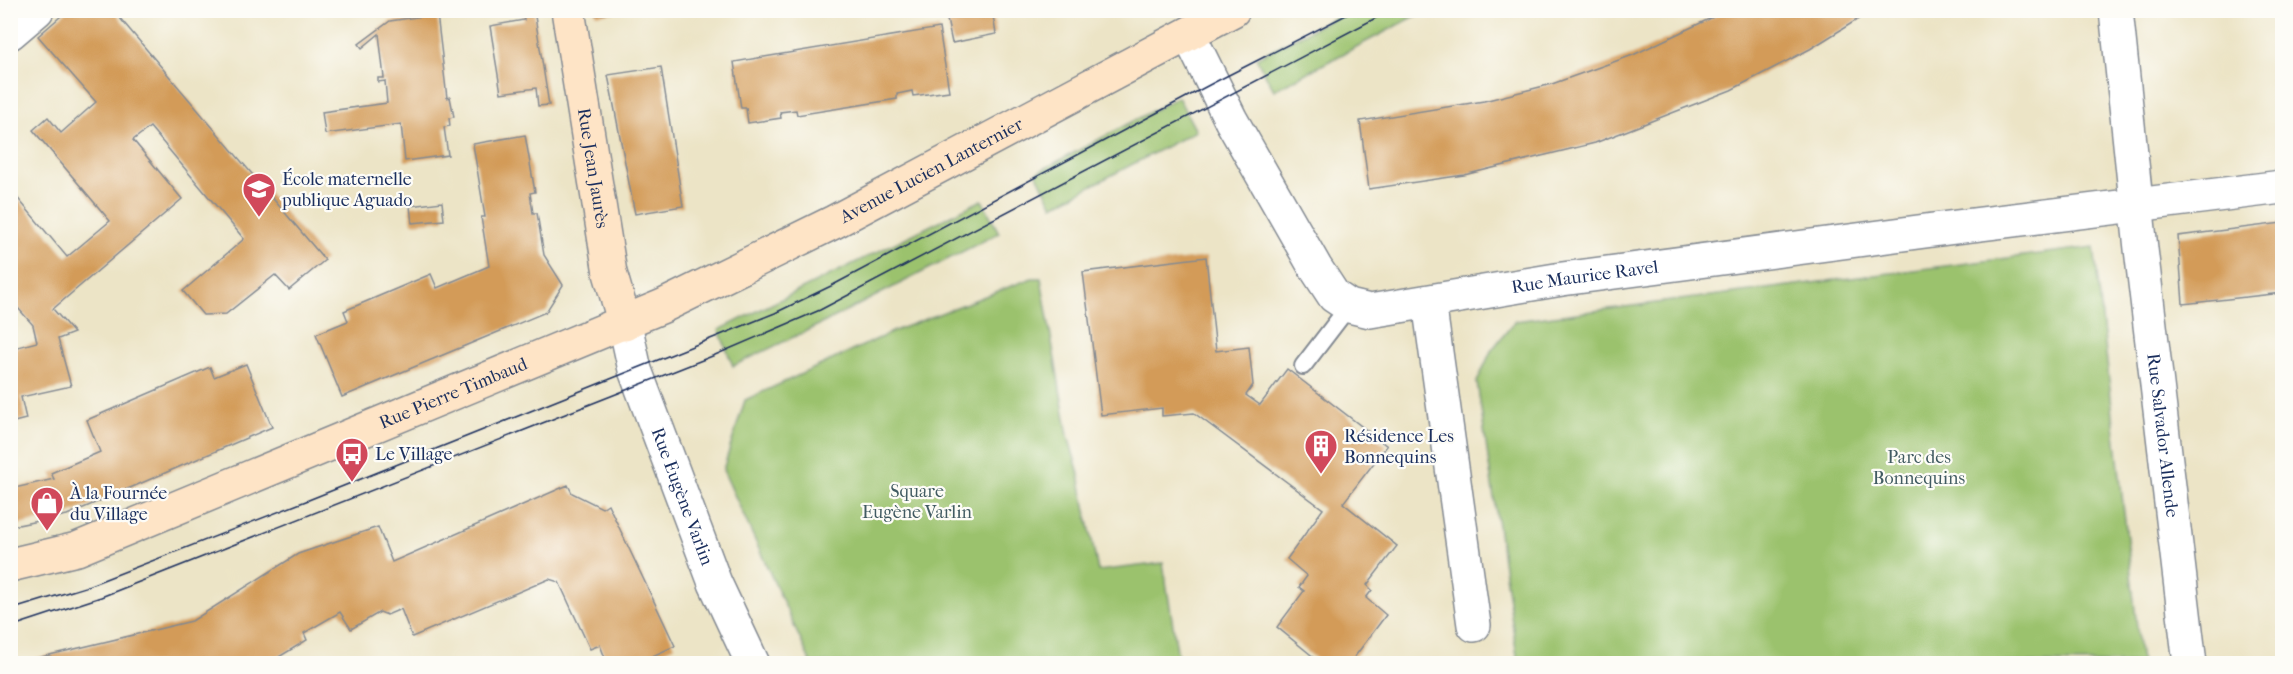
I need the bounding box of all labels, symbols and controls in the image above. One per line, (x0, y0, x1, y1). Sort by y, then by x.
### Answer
street label: Rue Jean Jaurès (573, 106, 613, 230)
street label: Avenue Lucien Lanternier (835, 113, 1027, 228)
place label: École maternelle publique Aguado (281, 168, 412, 211)
school or university icon: École maternelle publique Aguado (241, 171, 277, 218)
street label: Rue Maurice Ravel (1510, 256, 1660, 298)
street label: Rue Salvador Allende (2143, 352, 2183, 519)
street label: Rue Pierre Timbaud (376, 353, 530, 433)
street label: Rue Eugène Varlin (647, 424, 718, 569)
place label: Résidence Les Bonnequins (1344, 426, 1454, 468)
building icon: Résidence Les Bonnequins (1303, 428, 1339, 475)
bus stop icon: Le Village (334, 436, 370, 483)
place label: Le Village (375, 444, 453, 465)
park label: Parc des Bonnequins (1873, 447, 1966, 489)
park label: Square Eugène Varlin (862, 481, 973, 523)
place label: À la Fournée du Village (69, 482, 167, 525)
shop icon: À la Fournée du Village (29, 485, 65, 532)

